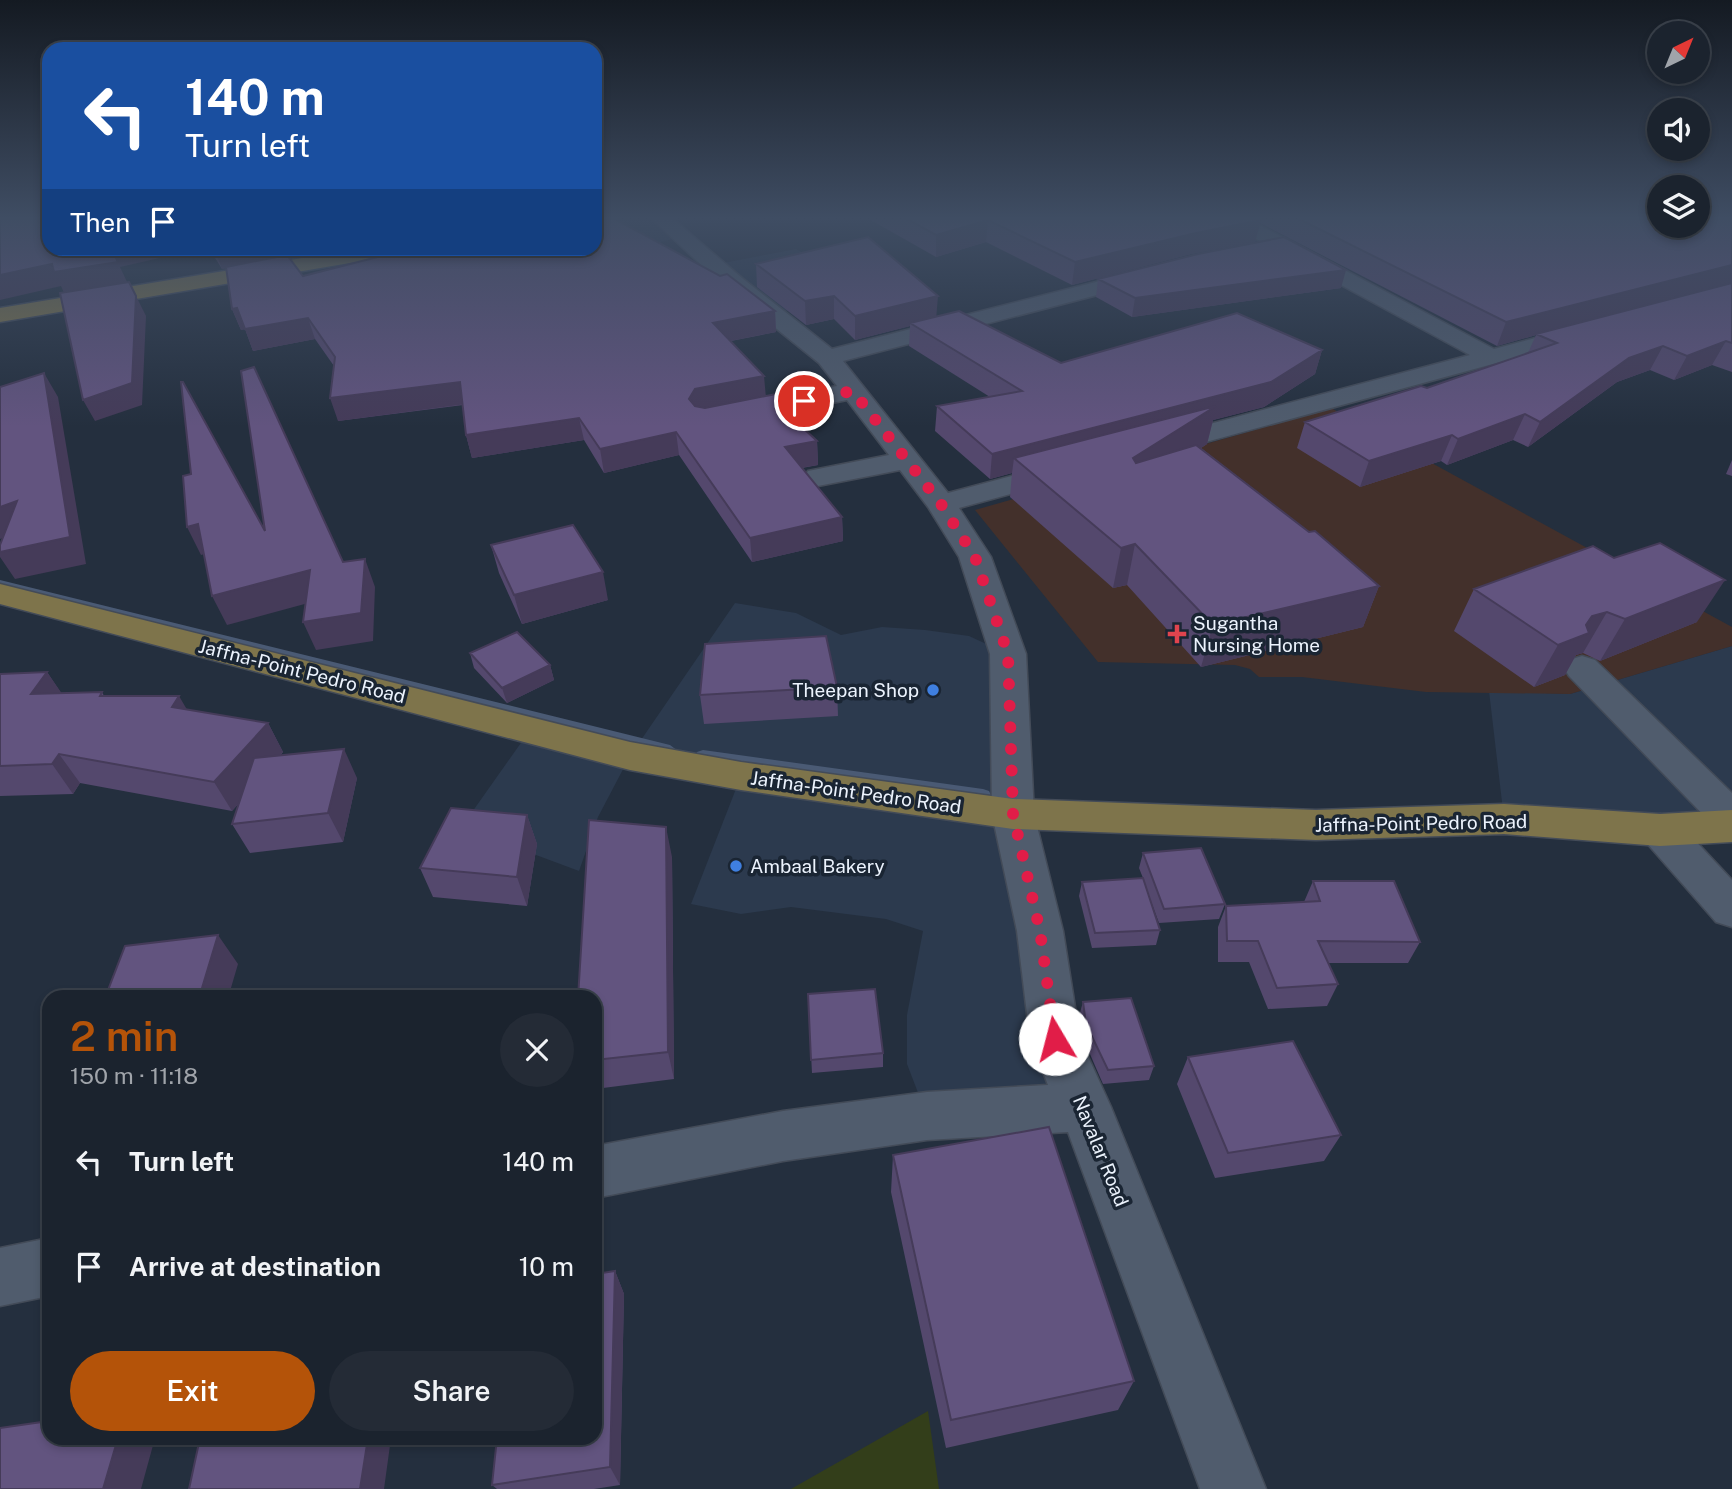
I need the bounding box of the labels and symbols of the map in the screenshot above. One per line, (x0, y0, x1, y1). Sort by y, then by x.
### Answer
north arrow (1647, 21, 1710, 84)
pin (774, 371, 834, 431)
place label: Sugantha Nursing Home (1193, 612, 1320, 656)
marker: Sugantha Nursing Home (1167, 624, 1187, 644)
street label: Jaffna-Point Pedro Road (196, 635, 408, 707)
place label: Theepan Shop (792, 679, 919, 701)
marker: Theepan Shop (925, 682, 941, 698)
street label: Jaffna-Point Pedro Road (749, 766, 963, 818)
street label: Jaffna-Point Pedro Road (1315, 810, 1527, 836)
place label: Ambaal Bakery (750, 855, 885, 877)
marker: Ambaal Bakery (728, 858, 744, 874)
position arrow (1018, 1002, 1092, 1076)
street label: Navalar Road (1069, 1092, 1133, 1210)

